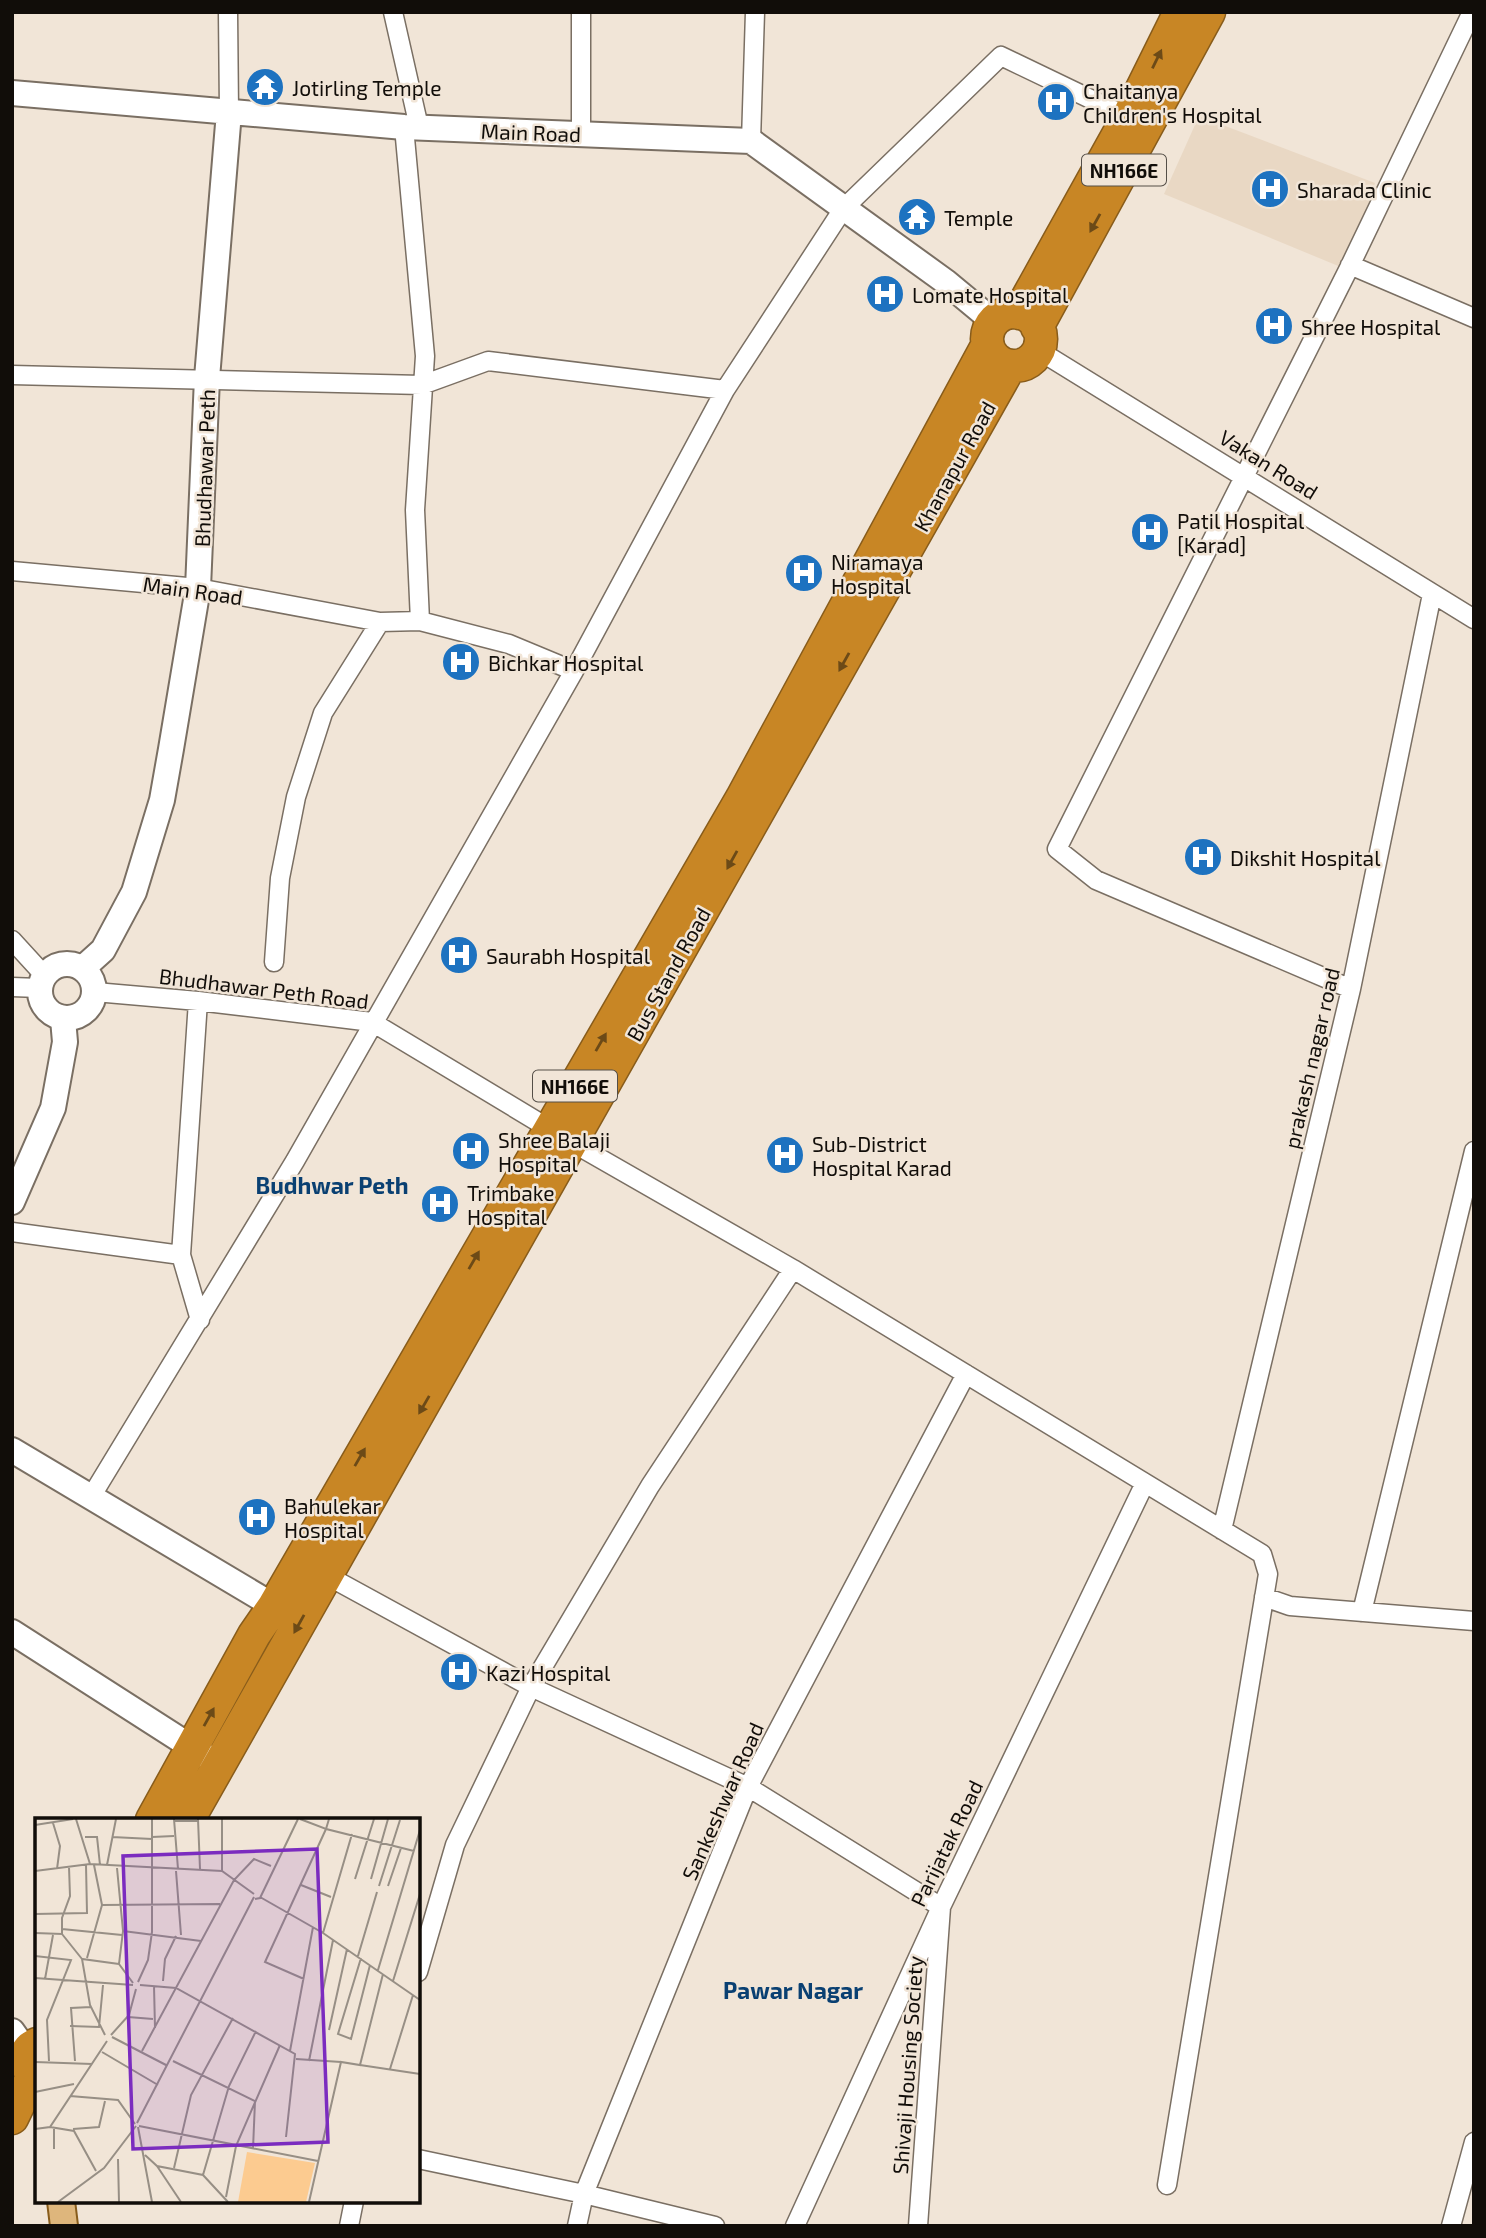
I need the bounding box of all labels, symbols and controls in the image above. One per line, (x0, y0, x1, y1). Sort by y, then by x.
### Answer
one-way arrow (1151, 49, 1162, 69)
temple icon: Jotirling Temple (244, 66, 286, 108)
place label: Jotirling Temple (292, 75, 441, 100)
place label: Chaitanya Children's Hospital (1083, 78, 1262, 127)
hospital icon: Chaitanya Children's Hospital (1035, 81, 1077, 123)
street label: Main Road (480, 118, 582, 146)
road number: NH166E (1082, 154, 1166, 186)
hospital icon: Sharada Clinic (1249, 168, 1291, 210)
place label: Sharada Clinic (1297, 177, 1432, 202)
temple icon: Temple (896, 196, 938, 238)
place label: Temple (944, 205, 1013, 230)
one-way arrow (1089, 213, 1101, 233)
hospital icon: Lomate Hospital (864, 273, 906, 315)
place label: Lomate Hospital (912, 282, 1069, 307)
hospital icon: Shree Hospital (1253, 305, 1295, 347)
place label: Shree Hospital (1301, 314, 1441, 339)
street label: Bhudhawar Peth (189, 389, 219, 547)
street label: Khanapur Road (908, 397, 1000, 535)
street label: Vakan Road (1215, 424, 1323, 504)
place label: Patil Hospital [Karad] (1177, 508, 1305, 557)
hospital icon: Patil Hospital [Karad] (1129, 511, 1171, 553)
place label: Niramaya Hospital (831, 549, 923, 598)
hospital icon: Niramaya Hospital (783, 552, 825, 594)
street label: Main Road (142, 571, 244, 609)
hospital icon: Bichkar Hospital (440, 641, 482, 683)
place label: Bichkar Hospital (488, 650, 644, 675)
one-way arrow (838, 652, 850, 672)
hospital icon: Dikshit Hospital (1182, 836, 1224, 878)
place label: Dikshit Hospital (1230, 845, 1381, 870)
one-way arrow (726, 850, 738, 870)
street label: Bus Stand Road (621, 903, 715, 1045)
hospital icon: Saurabh Hospital (438, 934, 480, 976)
place label: Saurabh Hospital (486, 943, 651, 968)
street label: Bhudhawar Peth Road (158, 963, 370, 1013)
street label: prakash nagar road (1278, 965, 1344, 1151)
one-way arrow (594, 1033, 607, 1052)
road number: NH166E (533, 1070, 617, 1102)
place label: Shree Balaji Hospital (498, 1127, 610, 1176)
hospital icon: Shree Balaji Hospital (450, 1130, 492, 1172)
place label: Sub-District Hospital Karad (812, 1131, 952, 1180)
hospital icon: Sub-District Hospital Karad (764, 1134, 806, 1176)
district label: Budhwar Peth (255, 1171, 409, 1199)
place label: Trimbake Hospital (467, 1180, 554, 1229)
hospital icon: Trimbake Hospital (419, 1183, 461, 1225)
one-way arrow (468, 1251, 480, 1270)
one-way arrow (418, 1396, 430, 1415)
one-way arrow (354, 1448, 366, 1467)
place label: Bahulekar Hospital (284, 1493, 381, 1542)
hospital icon: Bahulekar Hospital (236, 1496, 278, 1538)
one-way arrow (293, 1614, 305, 1634)
hospital icon: Kazi Hospital (438, 1651, 480, 1693)
place label: Kazi Hospital (486, 1660, 611, 1685)
one-way arrow (203, 1707, 215, 1727)
street label: Sankeshwar Road (676, 1718, 768, 1884)
street label: Parijatak Road (905, 1776, 988, 1911)
inset map (35, 1818, 420, 2203)
street label: Shivaji Housing Society (887, 1955, 928, 2175)
district label: Pawar Nagar (723, 1976, 863, 2004)

